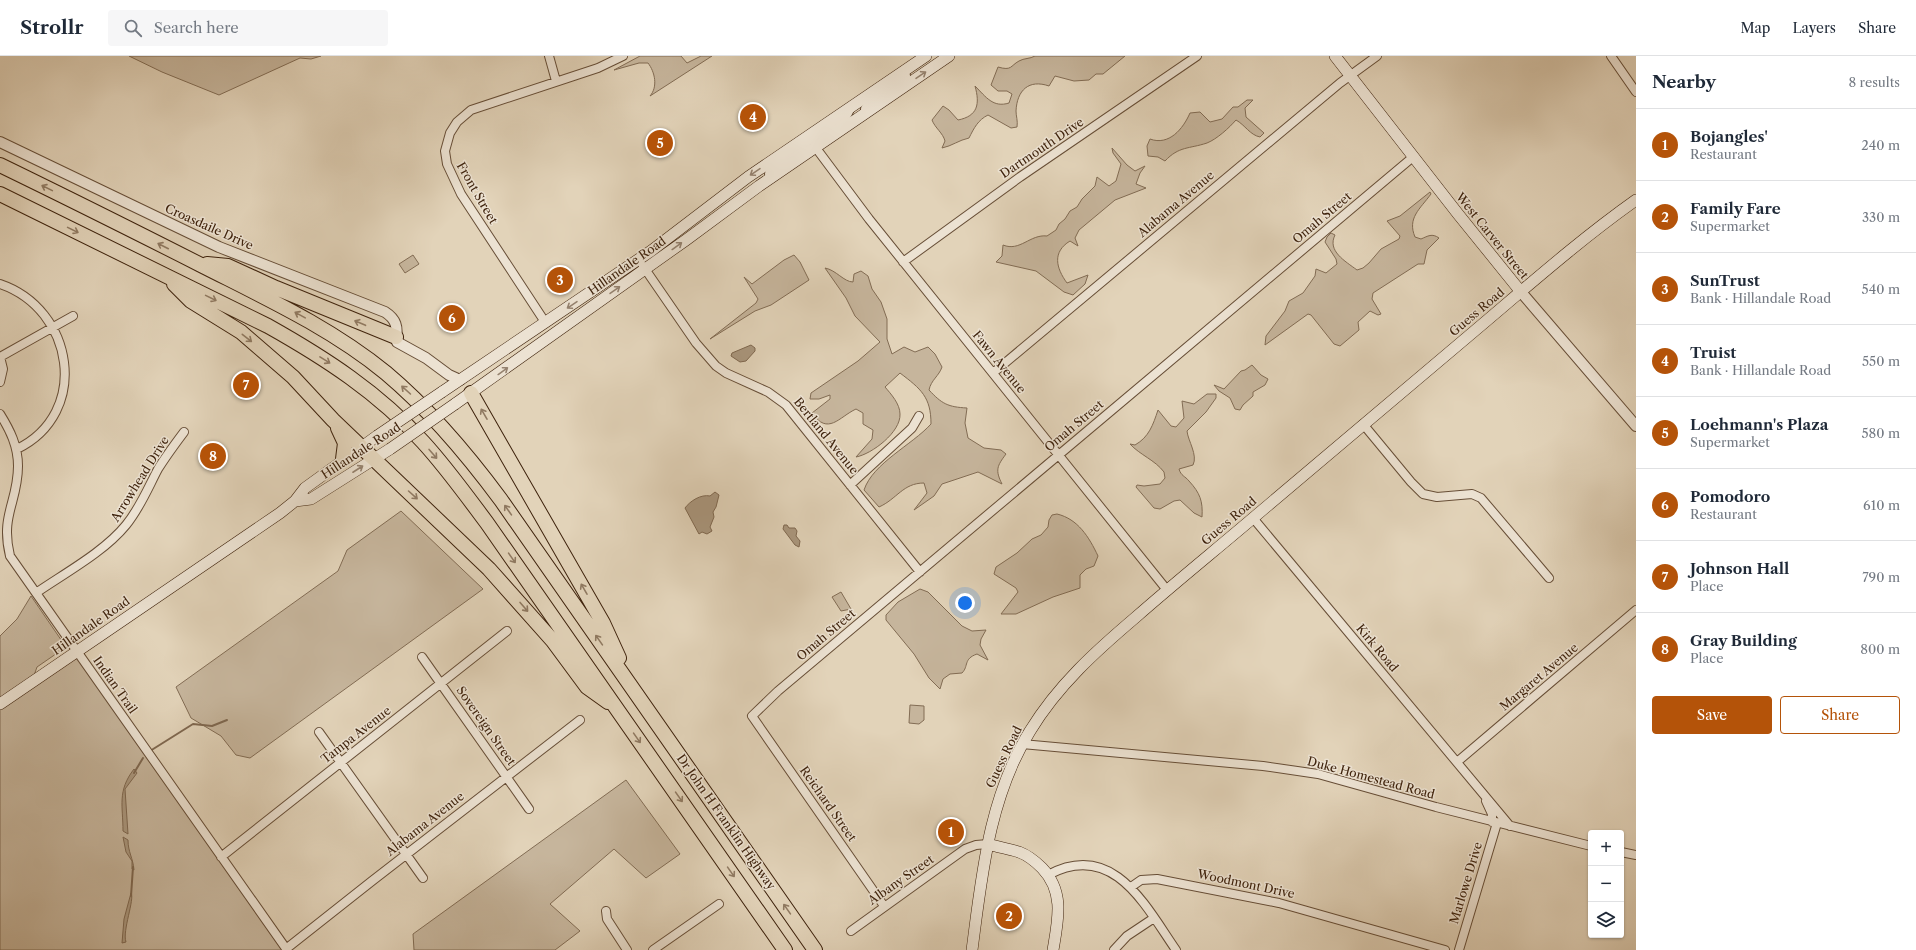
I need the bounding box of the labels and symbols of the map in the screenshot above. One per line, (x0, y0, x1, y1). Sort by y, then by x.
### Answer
one-way arrow (915, 71, 926, 79)
pin: 4 (740, 102, 766, 132)
street label: Dartmouth Drive (997, 114, 1087, 181)
pin: 5 (647, 128, 673, 158)
street label: Front Street (454, 159, 502, 227)
street label: Alabama Avenue (1134, 167, 1217, 241)
one-way arrow (749, 169, 761, 177)
one-way arrow (41, 183, 53, 191)
street label: Omah Street (1289, 188, 1355, 247)
street label: West Carver Street (1452, 189, 1532, 283)
street label: Croasdaile Drive (163, 200, 256, 253)
one-way arrow (66, 227, 78, 234)
street label: Hillandale Road (585, 233, 669, 298)
one-way arrow (157, 242, 169, 249)
one-way arrow (671, 242, 682, 250)
pin: 3 (547, 265, 573, 295)
street label: Guess Road (1446, 284, 1508, 339)
one-way arrow (610, 286, 621, 294)
one-way arrow (205, 295, 217, 302)
one-way arrow (566, 301, 577, 309)
pin: 6 (439, 303, 465, 333)
one-way arrow (294, 311, 306, 319)
one-way arrow (354, 319, 366, 326)
street label: Fawn Avenue (970, 327, 1029, 396)
one-way arrow (242, 333, 253, 342)
one-way arrow (319, 356, 331, 364)
one-way arrow (497, 366, 508, 375)
pin: 7 (233, 370, 259, 400)
one-way arrow (400, 386, 411, 395)
street label: Bertland Avenue (791, 394, 862, 477)
street label: Omah Street (1041, 396, 1107, 455)
one-way arrow (479, 408, 487, 420)
street label: Hillandale Road (318, 419, 404, 482)
street label: Arrowhead Drive (107, 433, 172, 525)
pin: 8 (200, 441, 226, 471)
one-way arrow (429, 449, 438, 459)
one-way arrow (352, 465, 363, 474)
one-way arrow (408, 490, 418, 500)
street label: Guess Road (1198, 493, 1260, 548)
one-way arrow (504, 505, 512, 516)
one-way arrow (508, 552, 516, 563)
one-way arrow (579, 583, 587, 595)
street label: Hillandale Road (49, 593, 133, 658)
your location (955, 593, 975, 613)
one-way arrow (520, 602, 529, 612)
street label: Omah Street (793, 605, 859, 664)
street label: Kirk Road (1353, 621, 1402, 675)
one-way arrow (594, 635, 603, 646)
street label: Margaret Avenue (1497, 639, 1581, 714)
street label: Indian Trail (90, 653, 141, 717)
street label: Sovereign Street (453, 683, 520, 769)
street label: Tampa Avenue (318, 703, 394, 766)
street label: Guess Road (982, 723, 1025, 790)
one-way arrow (633, 732, 641, 743)
street label: Dr John H Franklin Highway (674, 751, 779, 893)
street label: Duke Homestead Road (1306, 753, 1437, 802)
street label: Reichard Street (797, 763, 860, 845)
street label: Alabama Avenue (382, 788, 467, 859)
one-way arrow (675, 792, 683, 803)
pin: 1 (938, 817, 964, 847)
street label: Marlowe Drive (1446, 840, 1485, 926)
street label: Albany Street (864, 851, 937, 908)
one-way arrow (727, 866, 735, 877)
street label: Woodmont Drive (1195, 866, 1296, 901)
pin: 2 (996, 901, 1022, 931)
one-way arrow (783, 904, 791, 915)

